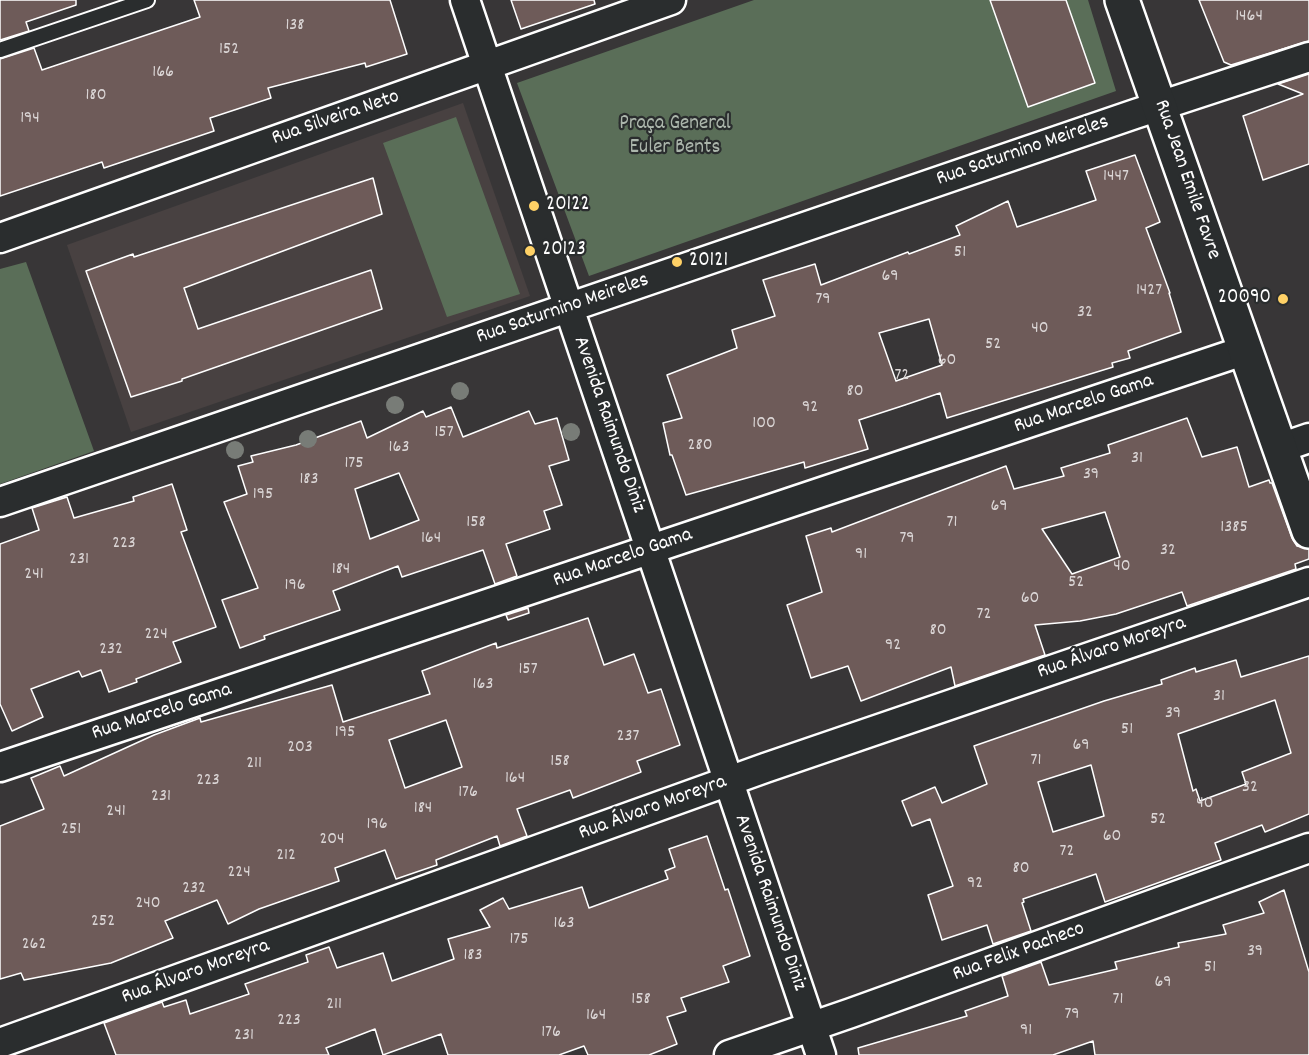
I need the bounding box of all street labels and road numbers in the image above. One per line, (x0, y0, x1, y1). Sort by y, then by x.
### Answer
street label: Rua Silveira Neto (269, 85, 403, 153)
street label: Rua Jean Emile Favre (1147, 97, 1225, 263)
street label: Rua Saturnino Meireles (934, 111, 1112, 193)
street label: Rua Saturnino Meireles (474, 269, 652, 351)
street label: Avenida Raimundo Diniz (566, 334, 650, 516)
street label: Rua Marcelo Gama (1011, 369, 1157, 441)
street label: Rua Marcelo Gama (550, 523, 696, 595)
street label: Rua Álvaro Moreyra (1035, 612, 1189, 686)
street label: Rua Marcelo Gama (89, 679, 235, 747)
street label: Rua Álvaro Moreyra (576, 771, 730, 847)
street label: Avenida Raimundo Diniz (727, 812, 811, 994)
street label: Rua Felix Pacheco (950, 917, 1088, 989)
street label: Rua Álvaro Moreyra (119, 935, 273, 1011)

